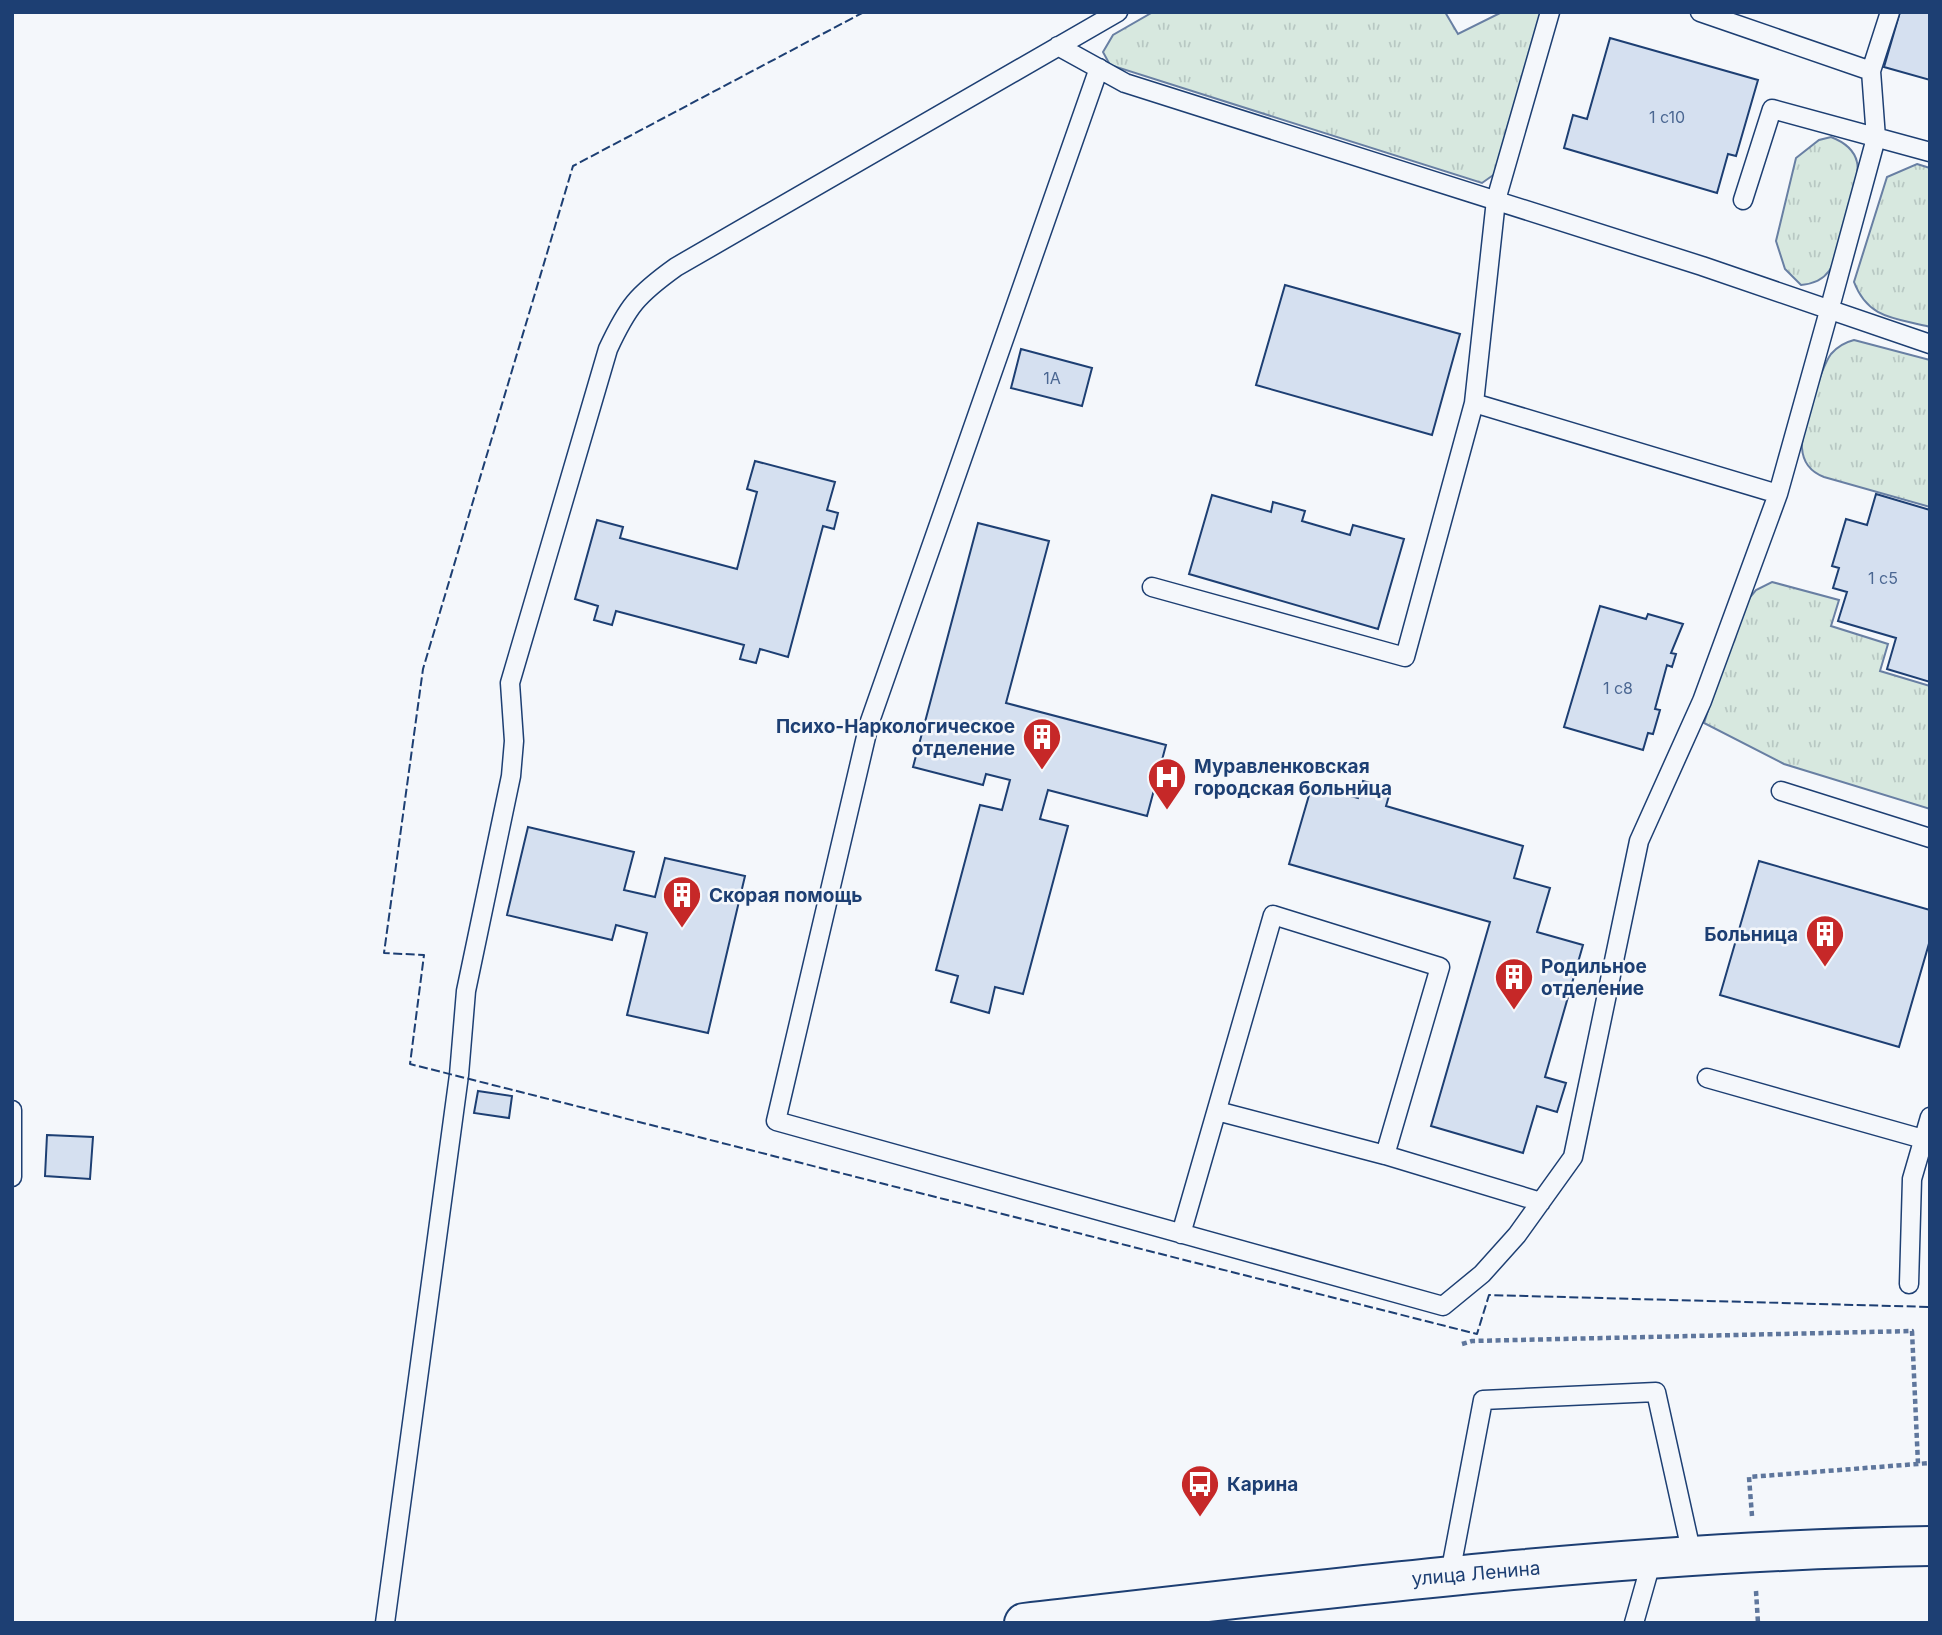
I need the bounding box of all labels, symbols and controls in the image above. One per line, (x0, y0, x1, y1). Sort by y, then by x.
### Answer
house number: 1 с10 (1649, 107, 1685, 127)
house number: 1А (1043, 368, 1061, 388)
house number: 1 с5 (1868, 568, 1898, 588)
house number: 1 с8 (1603, 678, 1633, 698)
place label: Психо-Наркологическое отделение (776, 715, 1015, 760)
building icon: Психо-Наркологическое отделение (1021, 716, 1063, 771)
place label: Муравленковская городская больница (1194, 755, 1392, 800)
hospital icon: Муравленковская городская больница (1146, 756, 1188, 811)
building icon: Скорая помощь (661, 874, 703, 929)
place label: Скорая помощь (709, 884, 862, 907)
building icon: Больница (1804, 913, 1846, 968)
place label: Больница (1704, 923, 1798, 946)
place label: Родильное отделение (1541, 955, 1647, 1000)
building icon: Родильное отделение (1493, 956, 1535, 1011)
bus stop icon: Карина (1179, 1463, 1221, 1518)
place label: Карина (1227, 1473, 1298, 1496)
street label: улица Ленина (1411, 1556, 1541, 1591)

